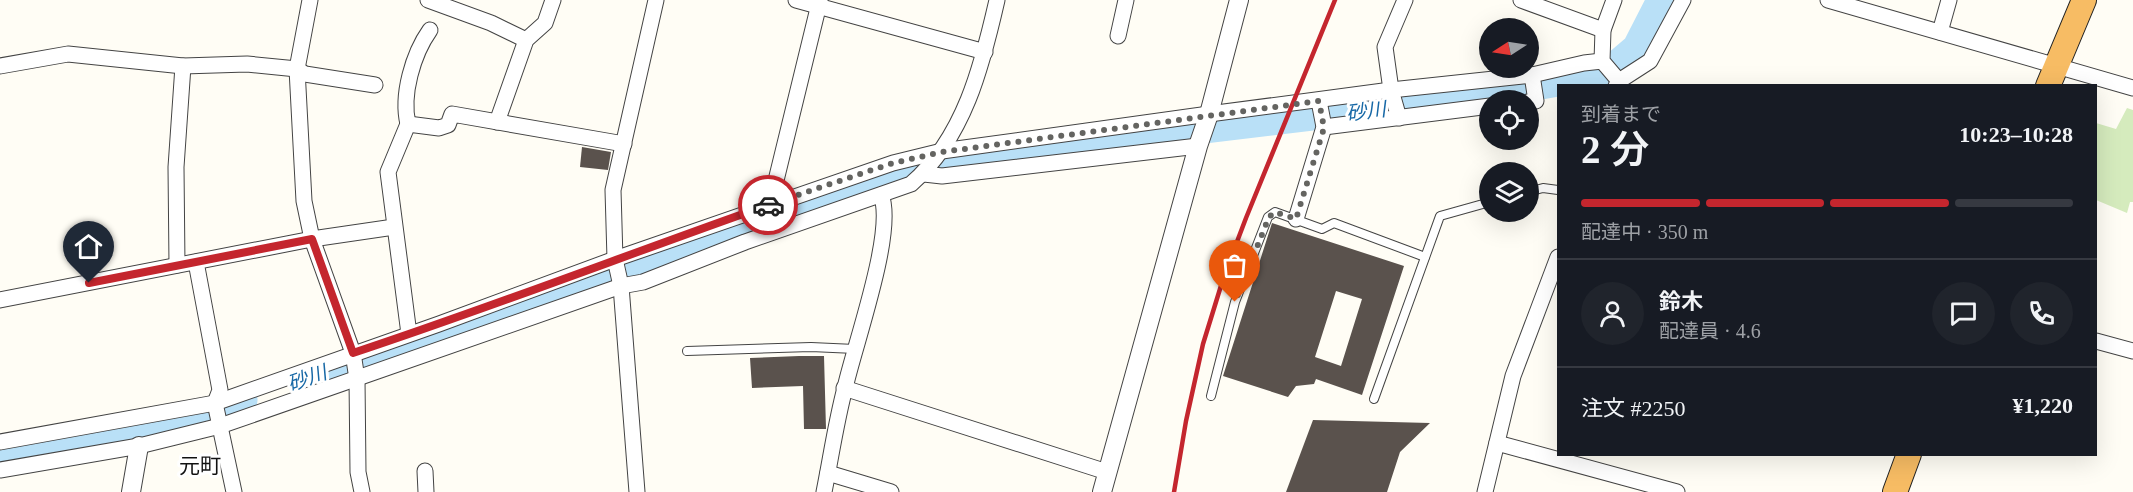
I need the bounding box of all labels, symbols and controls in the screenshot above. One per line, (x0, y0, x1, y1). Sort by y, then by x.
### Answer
north arrow (1479, 18, 1539, 78)
map controls (1479, 18, 1539, 222)
button: locate (1479, 90, 1539, 150)
water label: 砂川 (1345, 97, 1389, 124)
text: 到着まで (1581, 103, 1661, 125)
text: 10:23–10:28 (1959, 122, 2073, 147)
text: 2 分 (1581, 128, 1649, 171)
button: layers (1479, 162, 1539, 222)
courier (738, 175, 798, 235)
icon: car (752, 189, 785, 222)
pin (63, 221, 114, 283)
text: 配達中 · 350 m (1581, 221, 1708, 243)
icon: home (72, 230, 105, 263)
pin (1209, 240, 1260, 302)
icon: bag (1218, 249, 1251, 282)
button: person (1581, 282, 1644, 345)
button: chat (1932, 282, 1995, 345)
button: phone (2010, 282, 2073, 345)
text: 鈴木 (1659, 289, 1703, 314)
text: 配達員 · 4.6 (1659, 320, 1761, 342)
water label: 砂川 (285, 360, 331, 395)
text: ¥1,220 (2013, 393, 2073, 418)
text: 注文 #2250 (1581, 396, 1686, 421)
district label: 元町 (179, 454, 221, 478)

